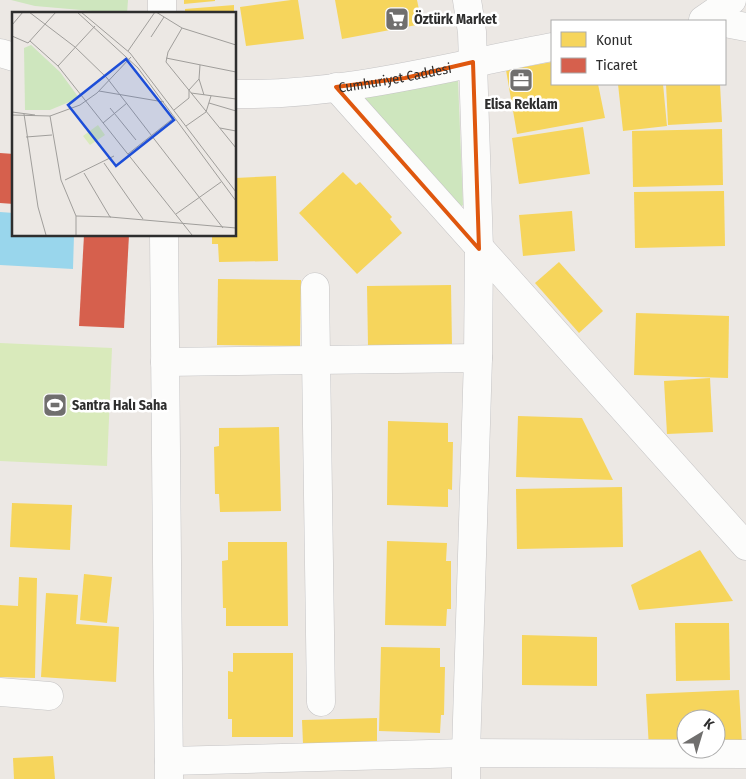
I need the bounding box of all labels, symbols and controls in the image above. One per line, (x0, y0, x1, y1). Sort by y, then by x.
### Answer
supermarket icon: Öztürk Market (384, 6, 410, 32)
place label: Öztürk Market (414, 10, 498, 28)
inset map (12, 12, 236, 236)
legend (551, 20, 726, 85)
text: Konut (596, 31, 632, 49)
text: Ticaret (596, 56, 638, 74)
street label: Cumhuriyet Caddesi (337, 60, 453, 96)
office icon: Elisa Reklam (508, 67, 534, 93)
place label: Elisa Reklam (484, 96, 558, 113)
sports icon: Santra Halı Saha (42, 392, 68, 418)
place label: Santra Halı Saha (72, 397, 167, 414)
north arrow (676, 709, 726, 759)
text: K (700, 715, 718, 734)

